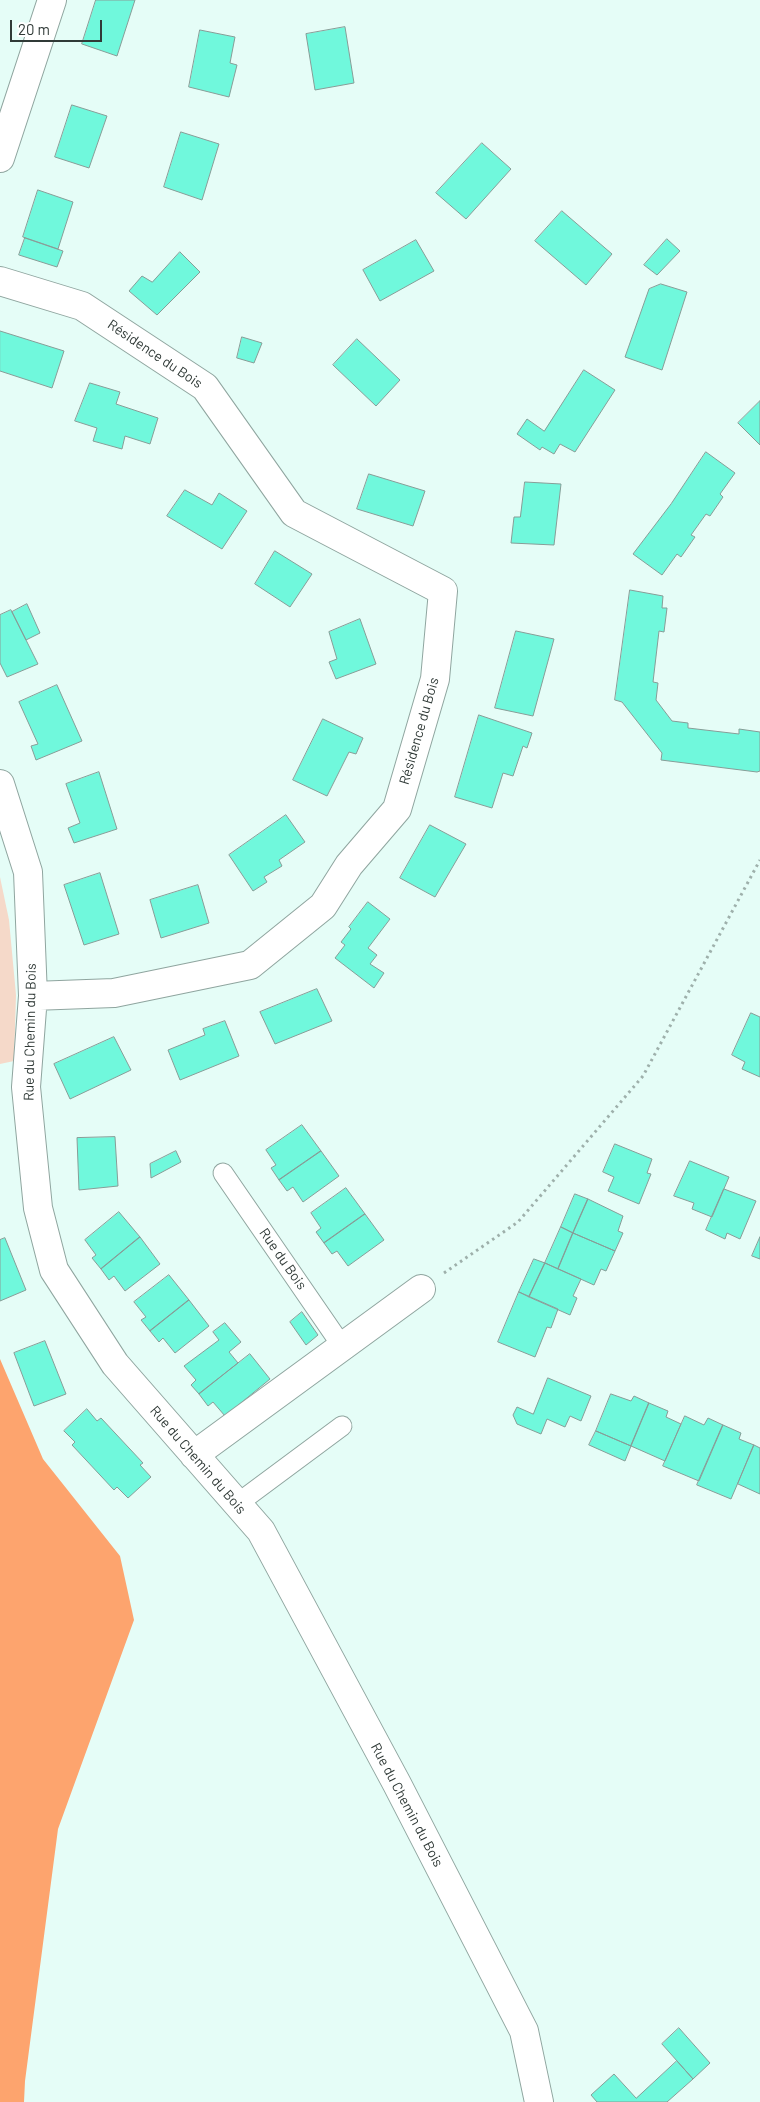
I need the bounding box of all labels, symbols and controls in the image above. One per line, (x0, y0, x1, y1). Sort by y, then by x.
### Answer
scale bar (12, 10, 105, 42)
text: 20 m (18, 20, 50, 38)
street label: Résidence du Bois (104, 316, 206, 392)
street label: Résidence du Bois (396, 675, 442, 787)
street label: Rue du Chemin du Bois (20, 963, 40, 1101)
street label: Rue du Bois (256, 1225, 310, 1293)
street label: Rue du Chemin du Bois (146, 1402, 250, 1518)
street label: Rue du Chemin du Bois (367, 1740, 447, 1870)

